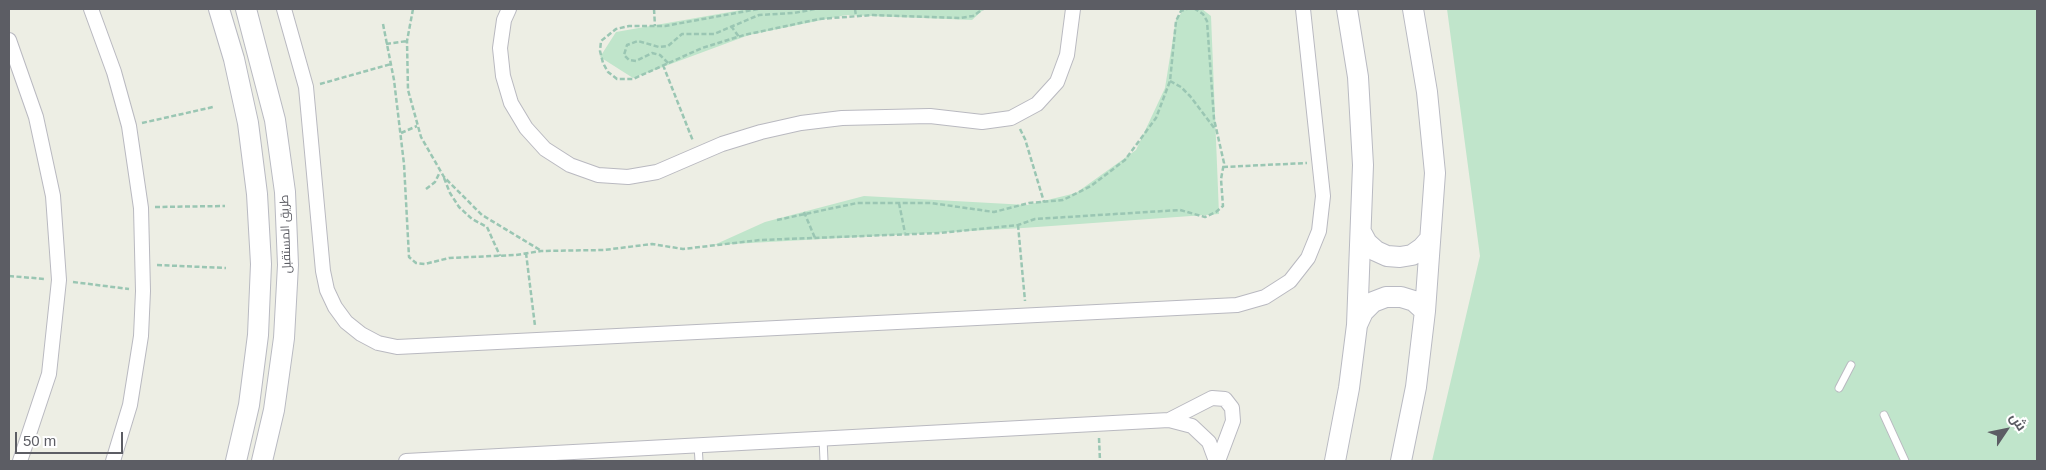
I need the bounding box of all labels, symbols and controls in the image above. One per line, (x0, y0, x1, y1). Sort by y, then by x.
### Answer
street label: طريق المستقبل (277, 194, 295, 274)
north arrow (1981, 405, 2031, 455)
text: ش (2007, 410, 2030, 434)
scale bar (18, 422, 125, 454)
text: 50 m (23, 432, 56, 449)

